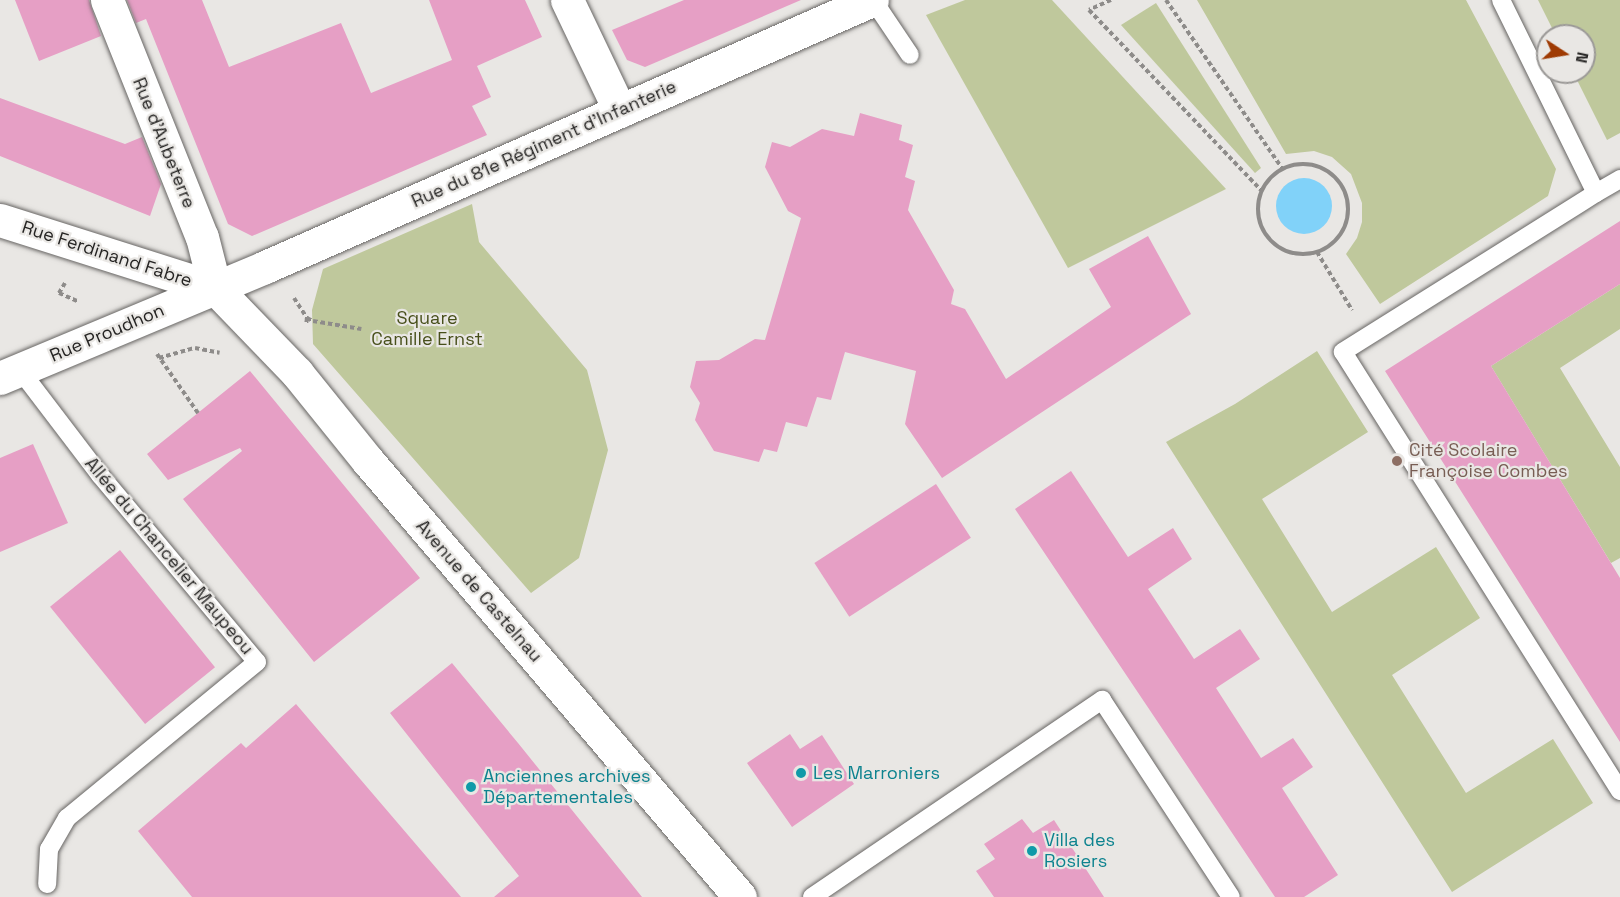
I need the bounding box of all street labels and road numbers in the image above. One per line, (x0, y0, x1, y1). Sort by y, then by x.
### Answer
street label: Rue d'Aubeterre (128, 75, 200, 211)
street label: Rue du 81e Régiment d'Infanterie (408, 76, 680, 212)
street label: Rue Ferdinand Fabre (19, 216, 195, 292)
street label: Rue Proudhon (47, 299, 167, 367)
street label: Allée du Chancelier Maupeou (80, 453, 258, 659)
street label: Avenue de Castelnau (411, 515, 547, 667)

